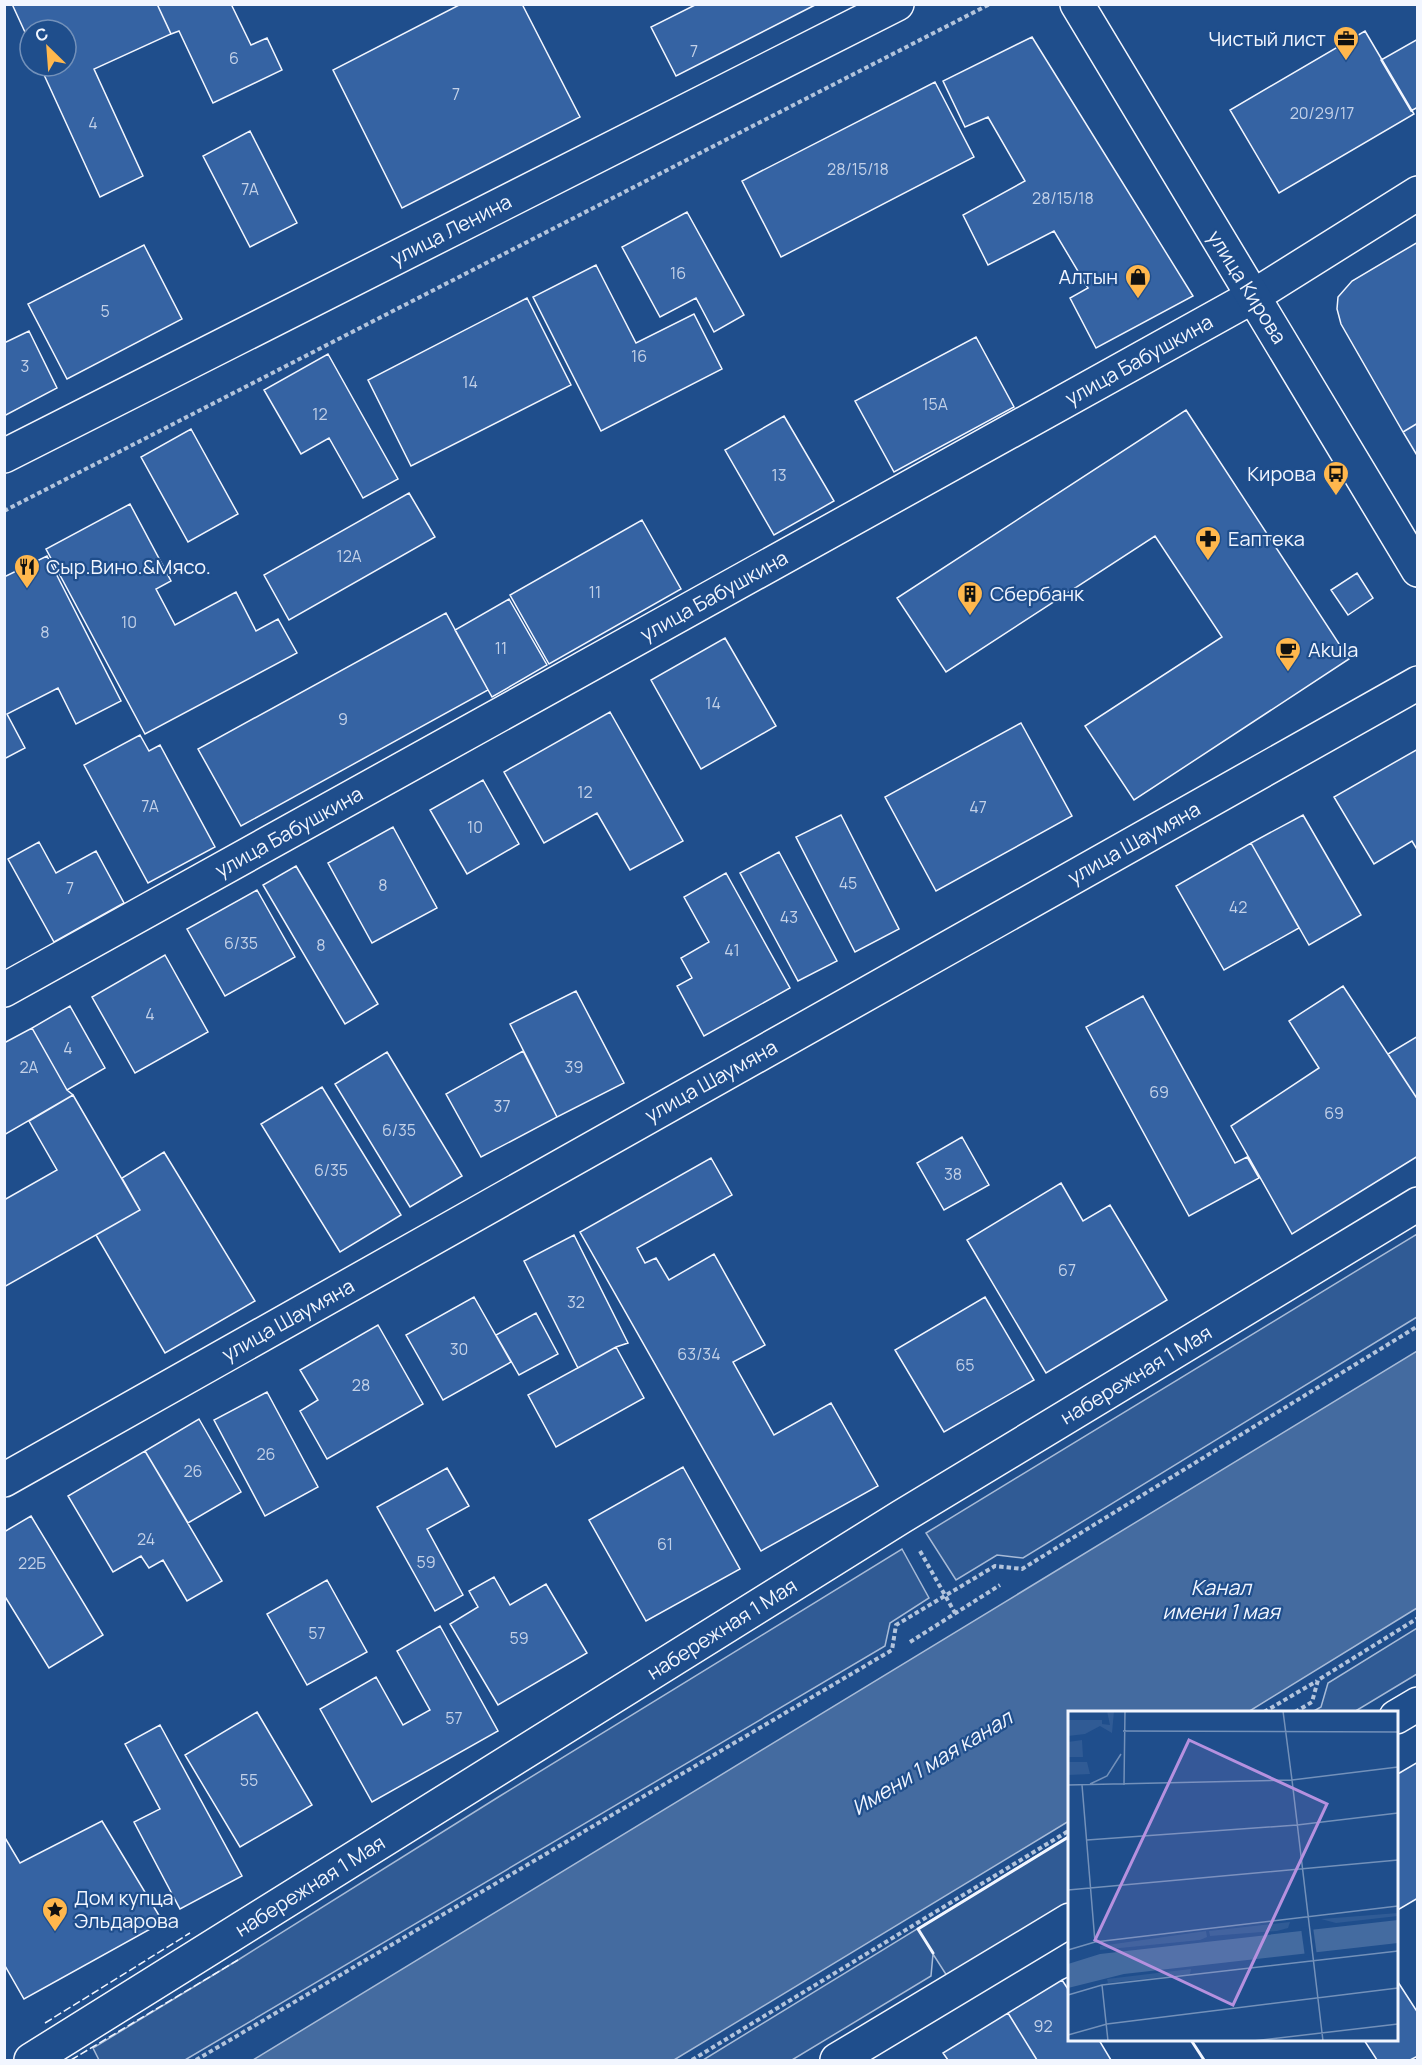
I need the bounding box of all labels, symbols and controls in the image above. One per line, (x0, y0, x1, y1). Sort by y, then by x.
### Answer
north arrow (18, 18, 78, 78)
text: С (32, 22, 52, 47)
office icon: Чистый лист (1331, 24, 1361, 62)
place label: Чистый лист (1208, 25, 1326, 52)
house number: 7 (690, 40, 698, 62)
house number: 6 (229, 47, 239, 69)
house number: 7 (452, 83, 460, 105)
house number: 20/29/17 (1290, 102, 1354, 124)
house number: 4 (88, 112, 98, 134)
house number: 28/15/18 (827, 158, 889, 180)
house number: 7А (241, 178, 259, 200)
street label: улица Ленина (386, 187, 516, 272)
house number: 28/15/18 (1032, 187, 1094, 209)
street label: улица Кирова (1202, 225, 1293, 349)
house number: 16 (670, 262, 686, 284)
shop icon: Алтын (1123, 262, 1153, 300)
place label: Алтын (1058, 263, 1118, 290)
house number: 5 (100, 300, 110, 322)
street label: улица Бабушкина (1060, 308, 1217, 411)
house number: 16 (631, 345, 647, 367)
house number: 3 (21, 355, 29, 377)
house number: 14 (462, 371, 478, 393)
house number: 15А (922, 393, 948, 415)
house number: 12 (312, 403, 328, 425)
bus stop icon: Кирова (1321, 459, 1351, 497)
place label: Кирова (1247, 460, 1316, 487)
house number: 13 (771, 464, 787, 486)
pharmacy icon: Еаптека (1193, 524, 1223, 562)
place label: Еаптека (1228, 525, 1305, 552)
street label: улица Бабушкина (635, 544, 792, 647)
house number: 12А (336, 545, 362, 567)
restaurant icon: Сыр.Вино.&Мясо. (12, 552, 42, 590)
place label: Сыр.Вино.&Мясо. (46, 553, 211, 580)
building icon: Сбербанк (955, 579, 985, 617)
place label: Сбербанк (990, 580, 1085, 607)
house number: 11 (589, 581, 601, 603)
house number: 10 (121, 611, 137, 633)
house number: 8 (40, 621, 50, 643)
cafe icon: Akula (1273, 635, 1303, 673)
place label: Akula (1308, 636, 1358, 663)
house number: 11 (495, 637, 507, 659)
house number: 14 (705, 692, 721, 714)
house number: 9 (338, 708, 348, 730)
street label: улица Бабушкина (210, 780, 367, 883)
house number: 12 (577, 781, 593, 803)
house number: 7А (141, 795, 159, 817)
street label: улица Шаумяна (1063, 795, 1205, 890)
house number: 47 (969, 796, 987, 818)
house number: 10 (467, 816, 483, 838)
house number: 45 (839, 872, 857, 894)
house number: 8 (378, 874, 388, 896)
house number: 7 (66, 877, 74, 899)
house number: 42 (1229, 896, 1247, 918)
house number: 43 (780, 906, 798, 928)
house number: 6/35 (224, 932, 258, 954)
house number: 8 (316, 934, 326, 956)
house number: 41 (724, 939, 740, 961)
house number: 4 (145, 1003, 155, 1025)
street label: улица Шаумяна (640, 1033, 782, 1128)
house number: 4 (63, 1037, 73, 1059)
house number: 2А (20, 1056, 38, 1078)
house number: 39 (565, 1056, 583, 1078)
house number: 69 (1149, 1081, 1169, 1103)
house number: 37 (494, 1095, 510, 1117)
house number: 69 (1324, 1102, 1344, 1124)
house number: 6/35 (382, 1119, 416, 1141)
house number: 6/35 (314, 1159, 348, 1181)
house number: 38 (944, 1163, 962, 1185)
house number: 67 (1058, 1259, 1076, 1281)
street label: улица Шаумяна (217, 1272, 359, 1367)
house number: 32 (567, 1291, 585, 1313)
street label: набережная 1 Мая (1055, 1319, 1216, 1430)
house number: 30 (450, 1338, 468, 1360)
house number: 63/34 (677, 1343, 721, 1365)
house number: 65 (955, 1354, 975, 1376)
house number: 28 (352, 1374, 370, 1396)
house number: 26 (256, 1443, 276, 1465)
house number: 26 (183, 1460, 203, 1482)
house number: 24 (137, 1528, 155, 1550)
house number: 61 (657, 1533, 673, 1555)
house number: 59 (416, 1551, 436, 1573)
house number: 22Б (18, 1552, 46, 1574)
street label: набережная 1 Мая (642, 1572, 802, 1686)
water label: Канал имени 1 мая (1162, 1573, 1281, 1625)
house number: 57 (308, 1622, 326, 1644)
house number: 59 (509, 1627, 529, 1649)
water label: Имени 1 мая канал (846, 1702, 1018, 1821)
house number: 57 (445, 1707, 463, 1729)
inset map (1068, 1711, 1398, 2041)
house number: 55 (240, 1769, 258, 1791)
street label: набережная 1 Мая (230, 1829, 390, 1943)
place label: Дом купца Эльдарова (74, 1884, 179, 1934)
place icon: Дом купца Эльдарова (40, 1895, 70, 1933)
house number: 92 (1033, 2015, 1053, 2037)

